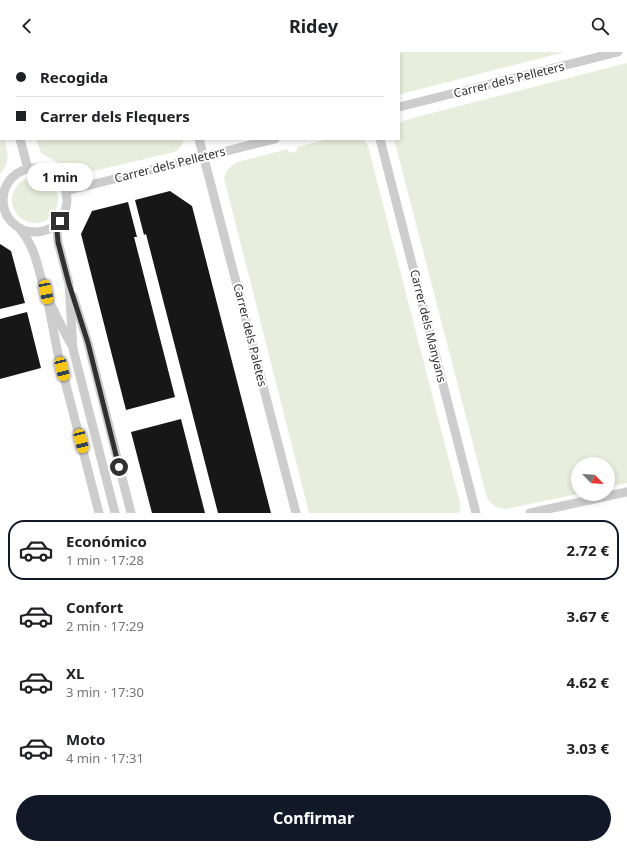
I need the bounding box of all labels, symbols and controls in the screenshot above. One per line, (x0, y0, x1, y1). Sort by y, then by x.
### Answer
text: Ridey (289, 14, 338, 38)
icon: back (16, 15, 38, 37)
icon: search (589, 15, 611, 37)
street label: Carrer dels Pelleters (452, 57, 566, 102)
text: Recogida (40, 67, 108, 87)
text: Carrer dels Flequers (40, 106, 190, 126)
street label: Carrer dels Pelleters (113, 142, 227, 187)
callout: 1 min (27, 163, 93, 191)
text: 1 min (42, 168, 78, 186)
route end (51, 212, 69, 230)
street label: Carrer dels Manyans (406, 268, 451, 384)
car (38, 279, 54, 305)
street label: Carrer dels Paletes (229, 282, 272, 388)
car (53, 356, 71, 382)
car (72, 428, 90, 454)
north arrow (571, 457, 615, 501)
map controls (571, 457, 615, 501)
route start (110, 458, 128, 476)
text: Económico (66, 531, 147, 551)
icon: car (18, 532, 54, 568)
text: 2.72 € (567, 540, 609, 560)
text: 1 min · 17:28 (66, 551, 144, 569)
text: Confort (66, 597, 123, 617)
icon: car (18, 598, 54, 634)
text: 3.67 € (567, 606, 609, 626)
text: 2 min · 17:29 (66, 617, 144, 635)
text: XL (66, 663, 84, 683)
icon: car (18, 664, 54, 700)
text: 4.62 € (567, 672, 609, 692)
text: 3 min · 17:30 (66, 683, 144, 701)
text: Moto (66, 729, 105, 749)
icon: car (18, 730, 54, 766)
text: 3.03 € (567, 738, 609, 758)
text: 4 min · 17:31 (66, 749, 144, 767)
button: Confirmar (16, 795, 611, 841)

